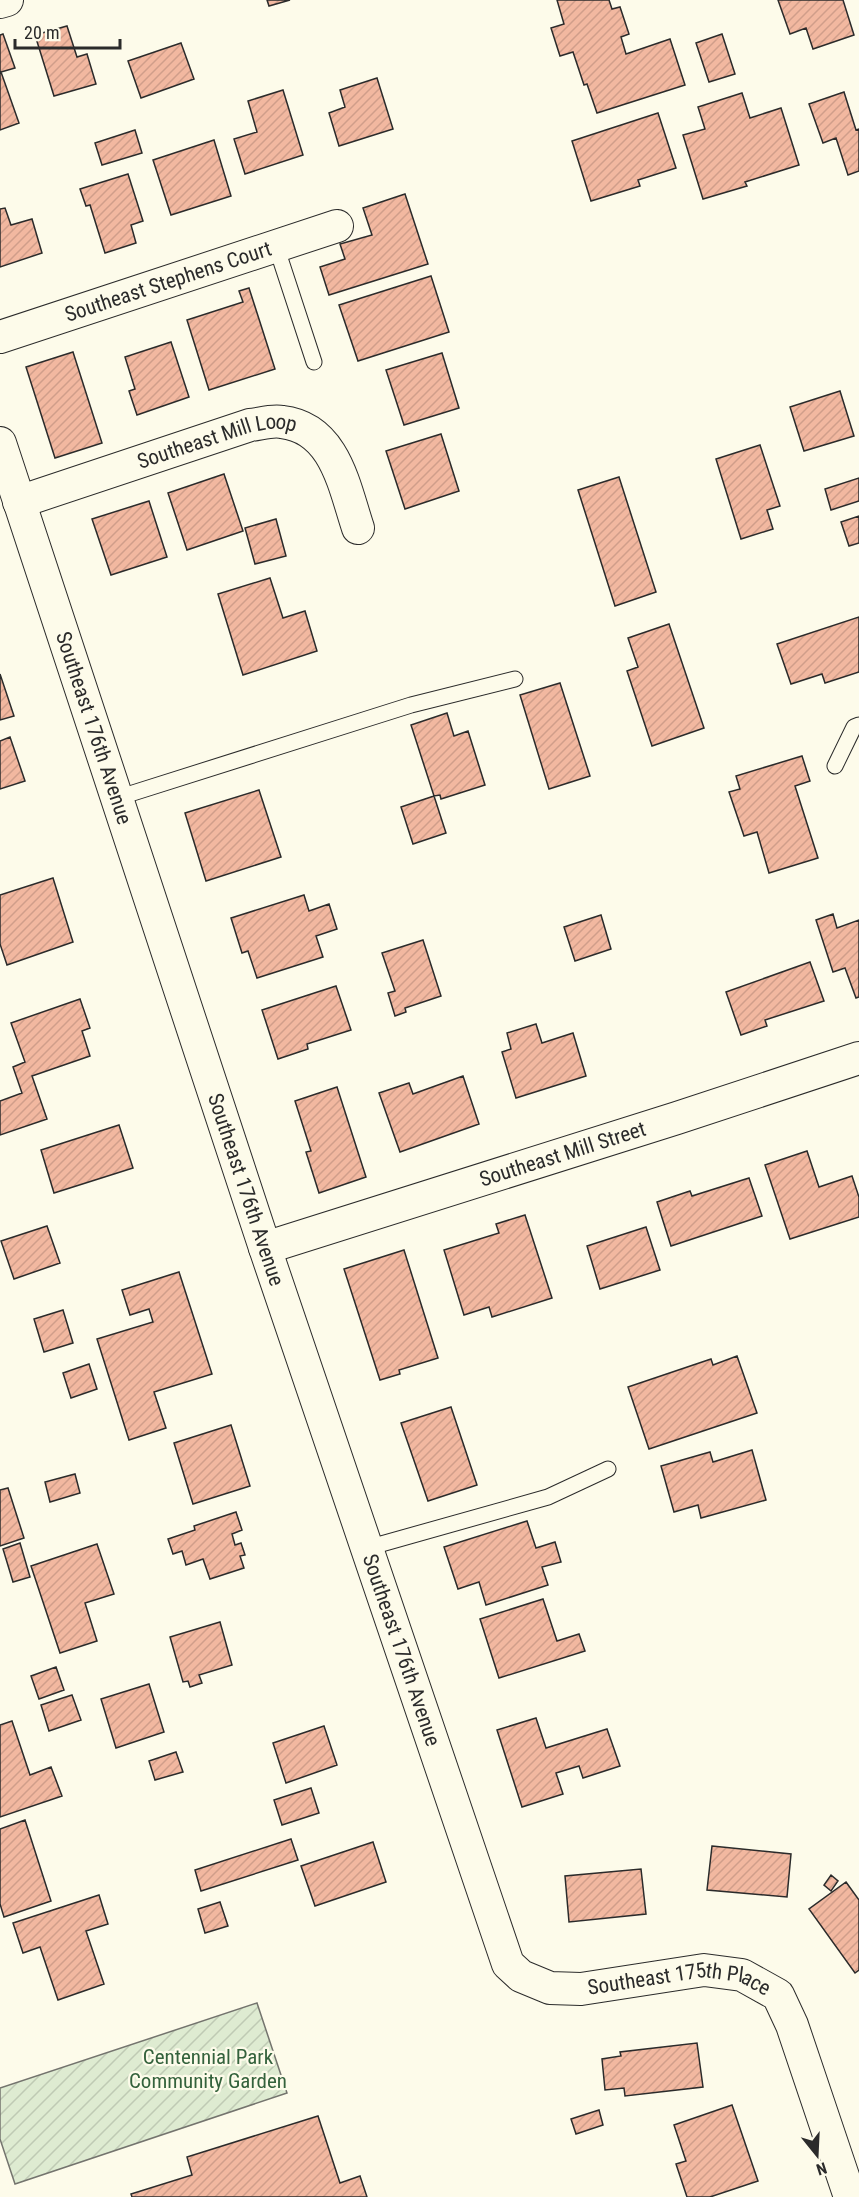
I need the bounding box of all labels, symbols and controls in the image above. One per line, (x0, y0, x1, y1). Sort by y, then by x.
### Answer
scale bar (15, 12, 120, 50)
text: 20 m (24, 22, 59, 43)
street label: Southeast Stephens Court (62, 236, 275, 327)
street label: Southeast Mill Loop (134, 409, 299, 474)
street label: Southeast 176th Avenue (51, 629, 137, 827)
street label: Southeast 176th Avenue (203, 1090, 289, 1289)
street label: Southeast Mill Street (476, 1117, 649, 1192)
street label: Southeast 176th Avenue (358, 1551, 445, 1749)
street label: Southeast 175th Place (586, 1958, 775, 2001)
park label: Centennial Park Community Garden (129, 2045, 287, 2093)
north arrow (787, 2125, 847, 2185)
text: N (814, 2158, 829, 2179)

